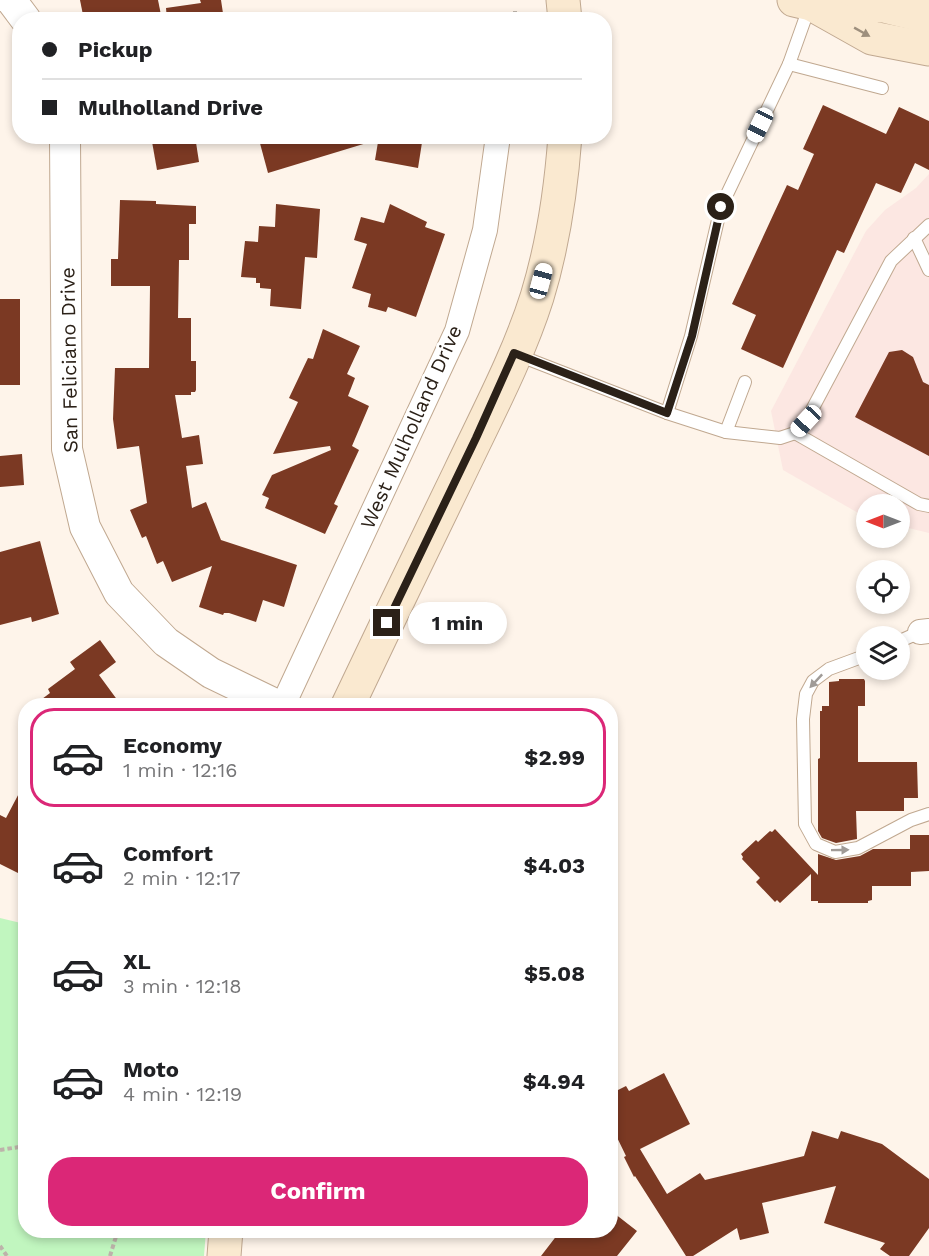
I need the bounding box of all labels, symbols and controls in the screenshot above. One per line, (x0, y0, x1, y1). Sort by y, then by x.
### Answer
one-way arrow (854, 27, 871, 37)
text: Pickup (78, 37, 153, 62)
text: Mulholland Drive (78, 95, 263, 120)
car (744, 105, 776, 145)
route start (707, 193, 734, 220)
car (528, 261, 554, 301)
street label: San Feliciano Drive (55, 267, 83, 453)
street label: West Mulholland Drive (355, 321, 467, 533)
car (787, 402, 825, 440)
north arrow (856, 494, 910, 548)
map controls (856, 494, 910, 680)
button: locate (856, 560, 910, 614)
callout: 1 min (408, 602, 507, 644)
route end (373, 609, 400, 636)
text: 1 min (432, 611, 483, 635)
button: layers (856, 626, 910, 680)
one-way arrow (809, 674, 823, 689)
icon: car (51, 731, 105, 785)
text: Economy (123, 733, 222, 758)
text: $2.99 (524, 745, 585, 770)
text: 1 min · 12:16 (123, 758, 237, 782)
icon: car (51, 839, 105, 893)
text: Comfort (123, 841, 213, 866)
one-way arrow (830, 845, 849, 854)
text: $4.03 (524, 853, 585, 878)
text: 2 min · 12:17 (123, 866, 240, 890)
icon: car (51, 947, 105, 1001)
text: XL (123, 949, 151, 974)
text: $5.08 (524, 961, 585, 986)
text: 3 min · 12:18 (123, 974, 242, 998)
icon: car (51, 1055, 105, 1109)
text: Moto (123, 1057, 179, 1082)
text: $4.94 (523, 1069, 585, 1094)
text: 4 min · 12:19 (123, 1082, 242, 1106)
button: Confirm (48, 1157, 588, 1226)

